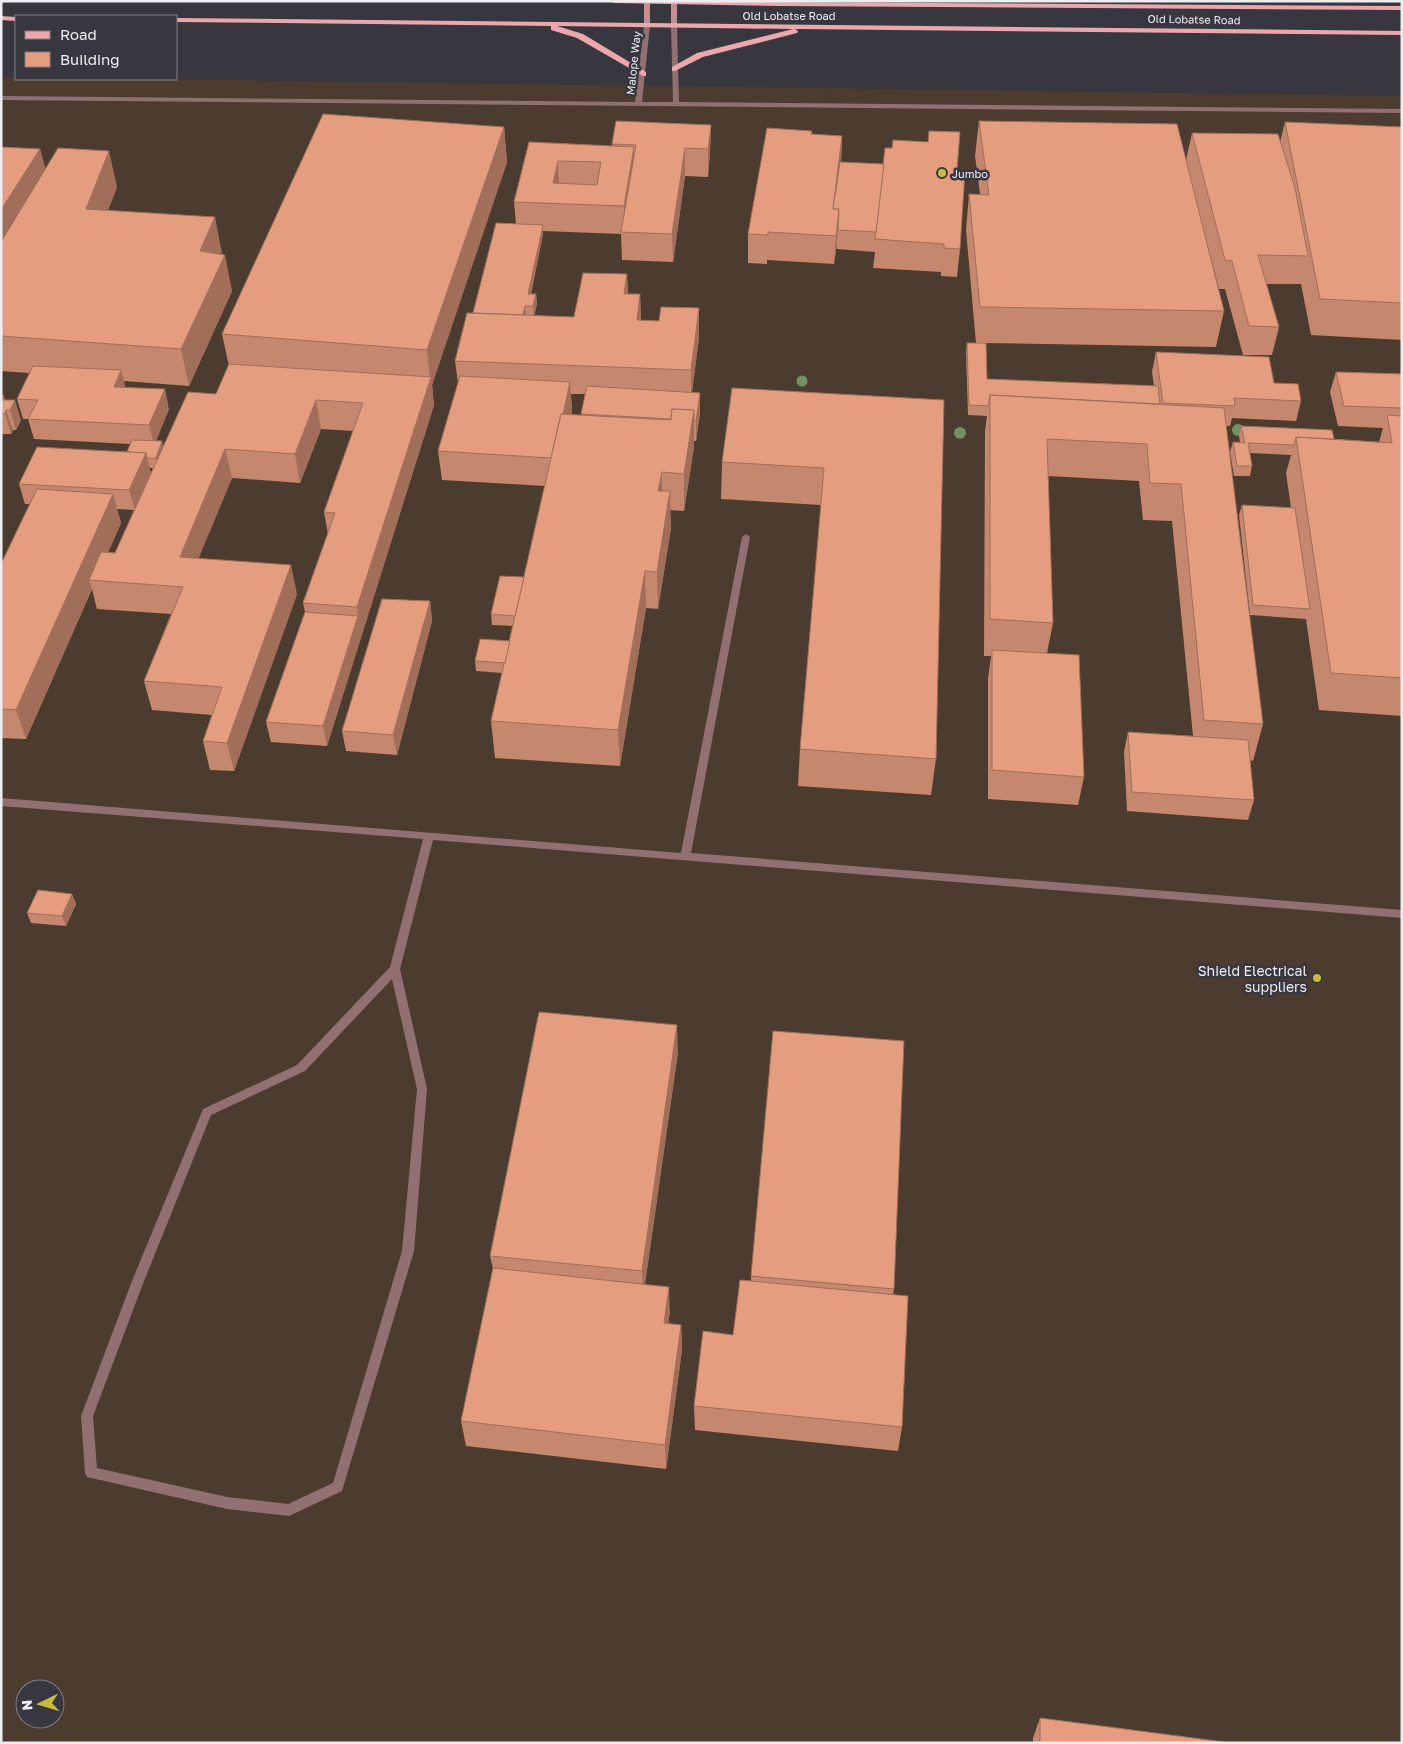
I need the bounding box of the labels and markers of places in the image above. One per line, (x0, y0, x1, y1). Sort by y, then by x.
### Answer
marker: Jumbo (936, 167, 948, 179)
place label: Jumbo (952, 167, 988, 180)
place label: Shield Electrical suppliers (1198, 962, 1307, 995)
marker: Shield Electrical suppliers (1311, 972, 1323, 984)

